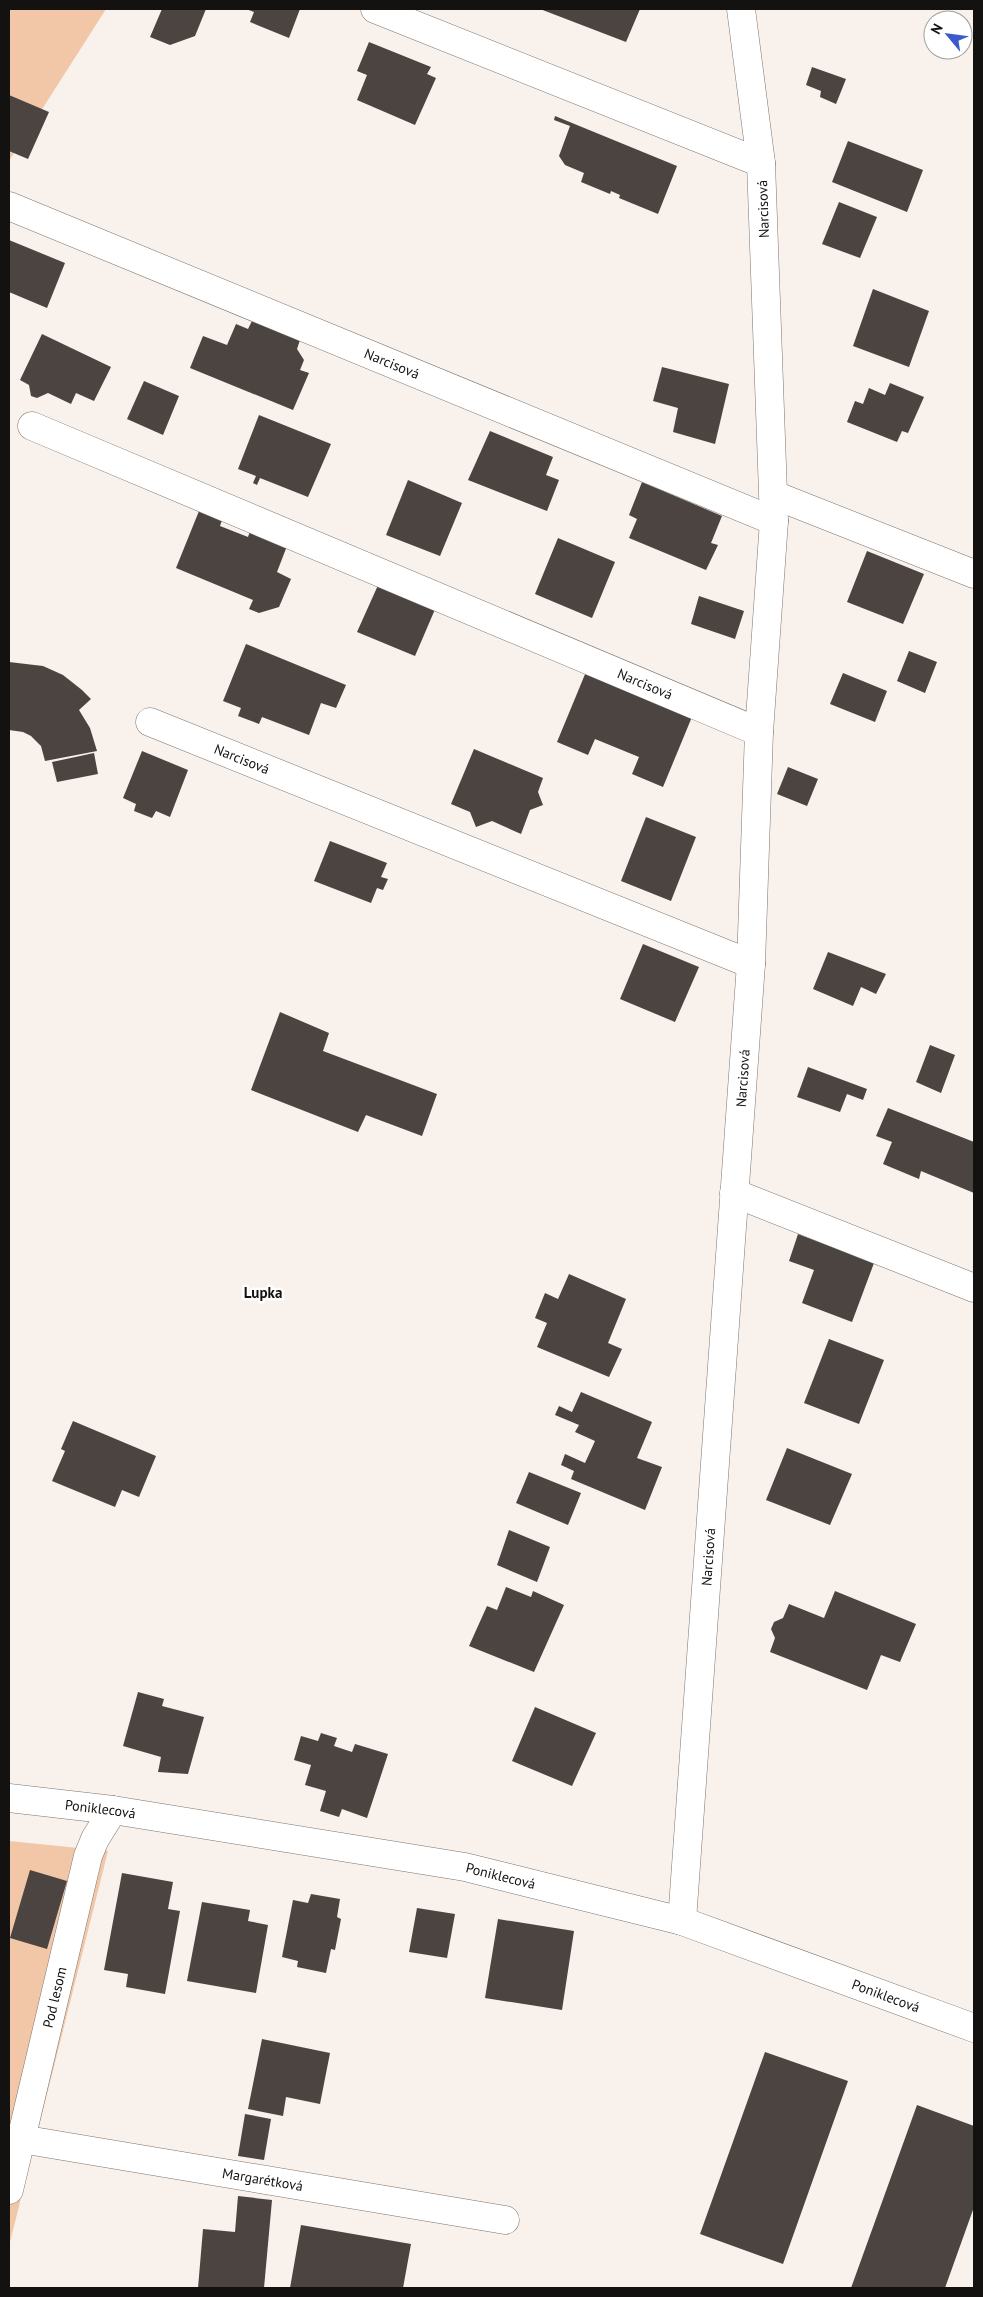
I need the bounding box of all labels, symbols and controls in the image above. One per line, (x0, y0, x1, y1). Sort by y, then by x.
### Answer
north arrow (923, 10, 973, 60)
text: N (927, 20, 947, 37)
street label: Narcisová (753, 180, 773, 238)
street label: Narcisová (361, 344, 422, 383)
street label: Narcisová (615, 664, 675, 704)
street label: Narcisová (211, 740, 272, 778)
street label: Narcisová (732, 1048, 754, 1108)
district label: Lupka (244, 1283, 282, 1302)
street label: Narcisová (697, 1527, 719, 1587)
street label: Poniklecová (64, 1796, 137, 1823)
street label: Poniklecová (464, 1859, 537, 1893)
street label: Pod lesom (39, 1965, 70, 2030)
street label: Poniklecová (849, 1975, 922, 2016)
street label: Margarétková (221, 2164, 304, 2195)

